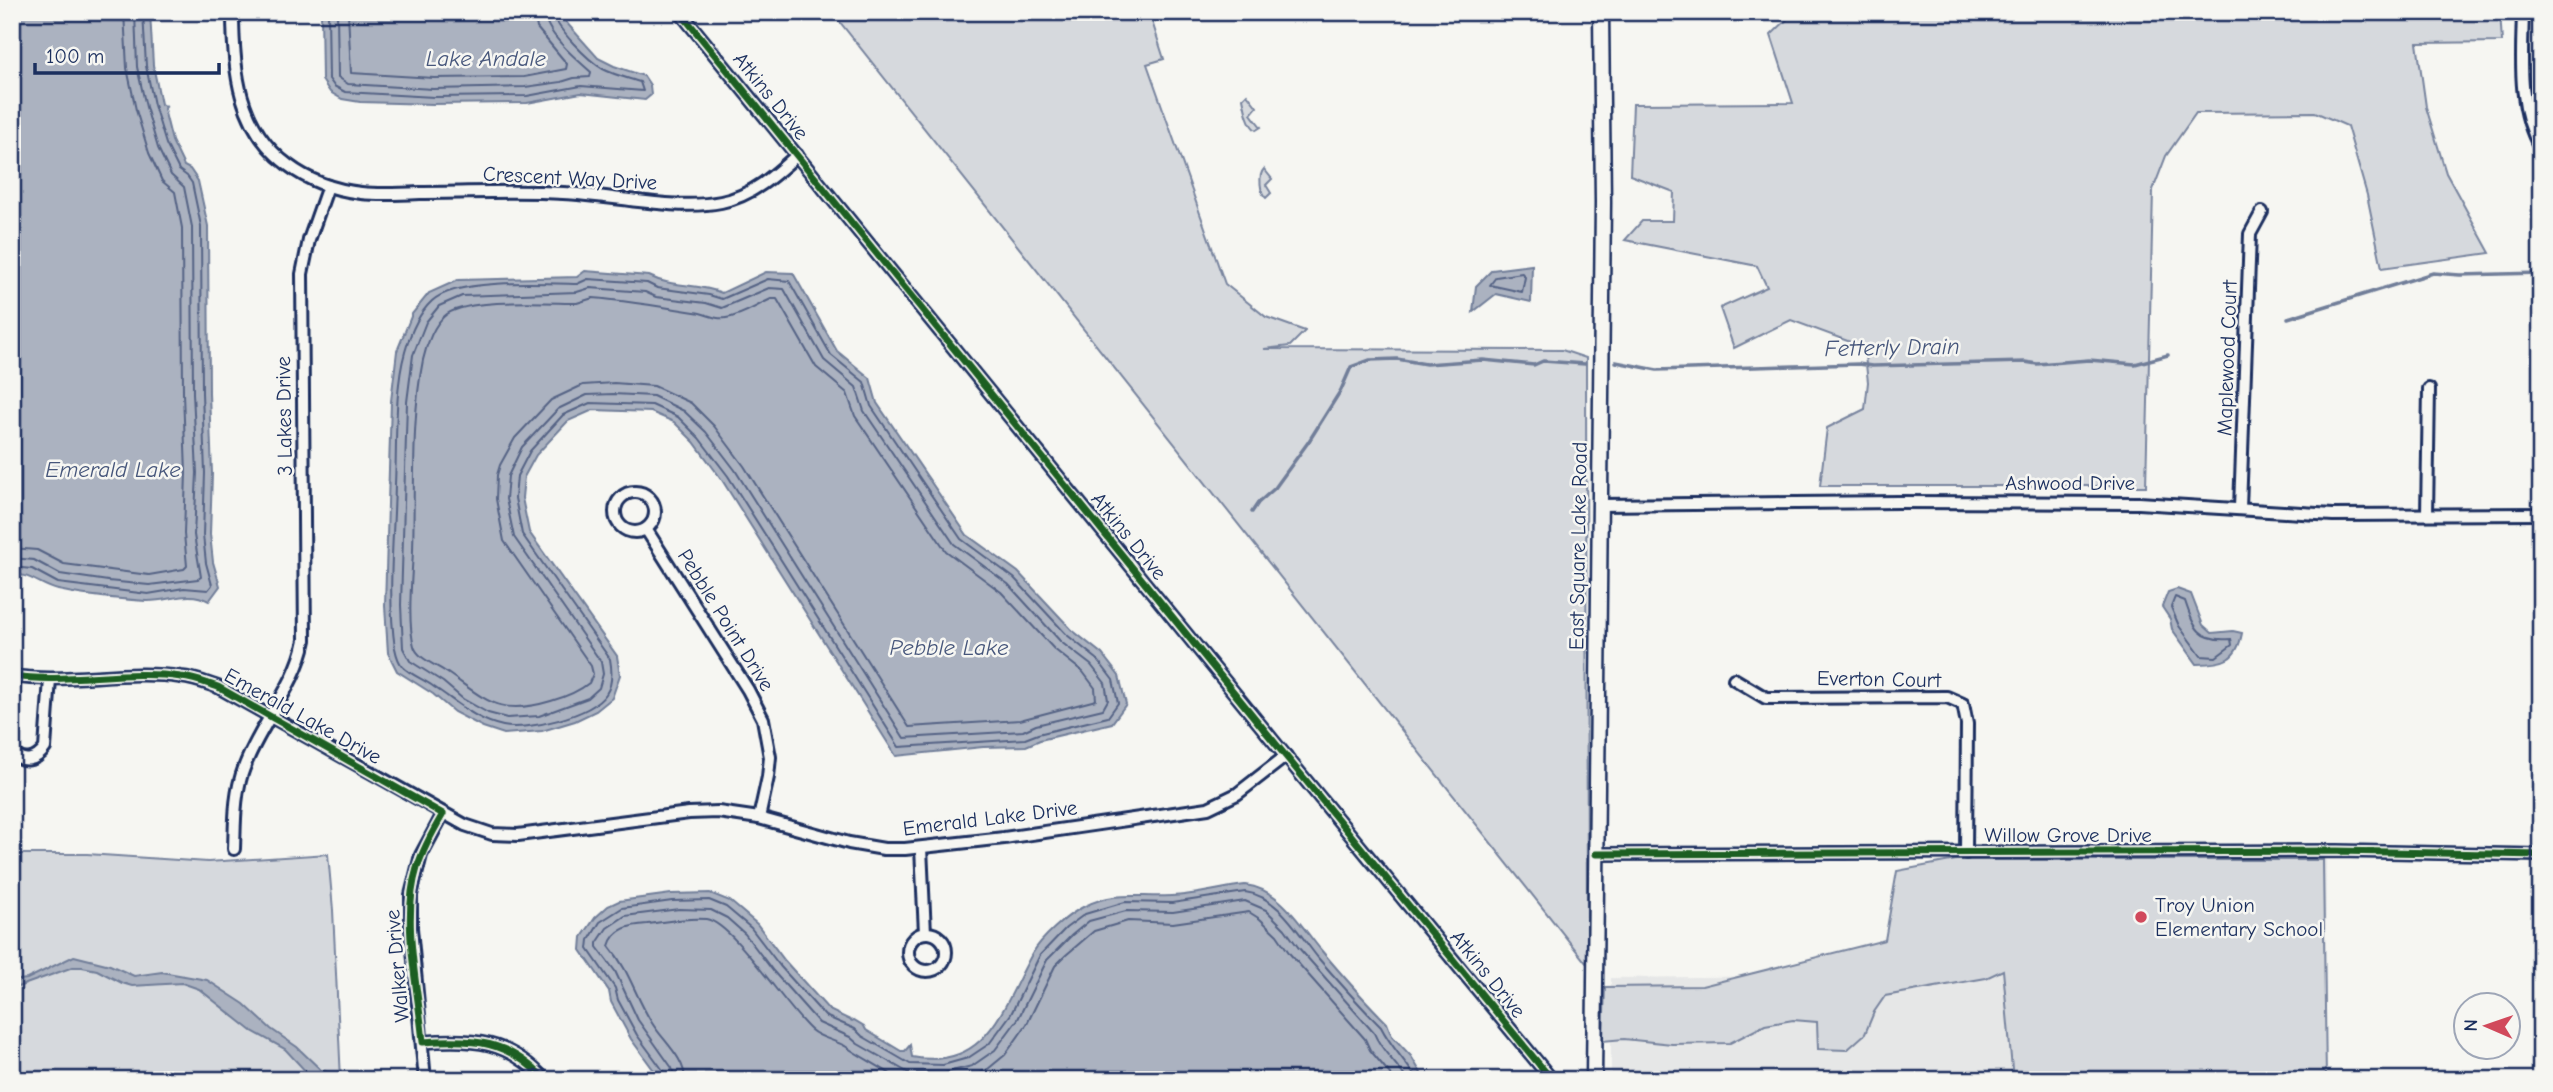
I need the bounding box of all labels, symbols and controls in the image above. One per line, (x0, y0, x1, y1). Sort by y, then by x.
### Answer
scale bar (35, 32, 219, 76)
text: 100 m (46, 44, 104, 68)
water label: Lake Andale (426, 45, 547, 72)
street label: Atkins Drive (728, 47, 814, 145)
street label: Crescent Way Drive (482, 161, 658, 195)
street label: Maplewood Court (2212, 278, 2242, 437)
water label: Fetterly Drain (1824, 333, 1960, 362)
street label: 3 Lakes Drive (271, 356, 297, 476)
street label: East Square Lake Road (1564, 442, 1592, 650)
water label: Emerald Lake (45, 456, 181, 483)
street label: Ashwood Drive (2005, 471, 2135, 495)
street label: Atkins Drive (1086, 487, 1172, 585)
street label: Pebble Point Drive (673, 545, 779, 695)
water label: Pebble Lake (889, 634, 1009, 661)
street label: Emerald Lake Drive (220, 663, 386, 769)
street label: Everton Court (1817, 666, 1942, 692)
street label: Emerald Lake Drive (901, 795, 1079, 841)
street label: Willow Grove Drive (1984, 823, 2152, 847)
place label: Troy Union Elementary School (2155, 893, 2323, 941)
street label: Walker Drive (380, 909, 414, 1023)
marker: Troy Union Elementary School (2133, 909, 2149, 925)
street label: Atkins Drive (1445, 925, 1531, 1023)
north arrow (2452, 990, 2522, 1060)
text: N (2460, 1019, 2482, 1032)

